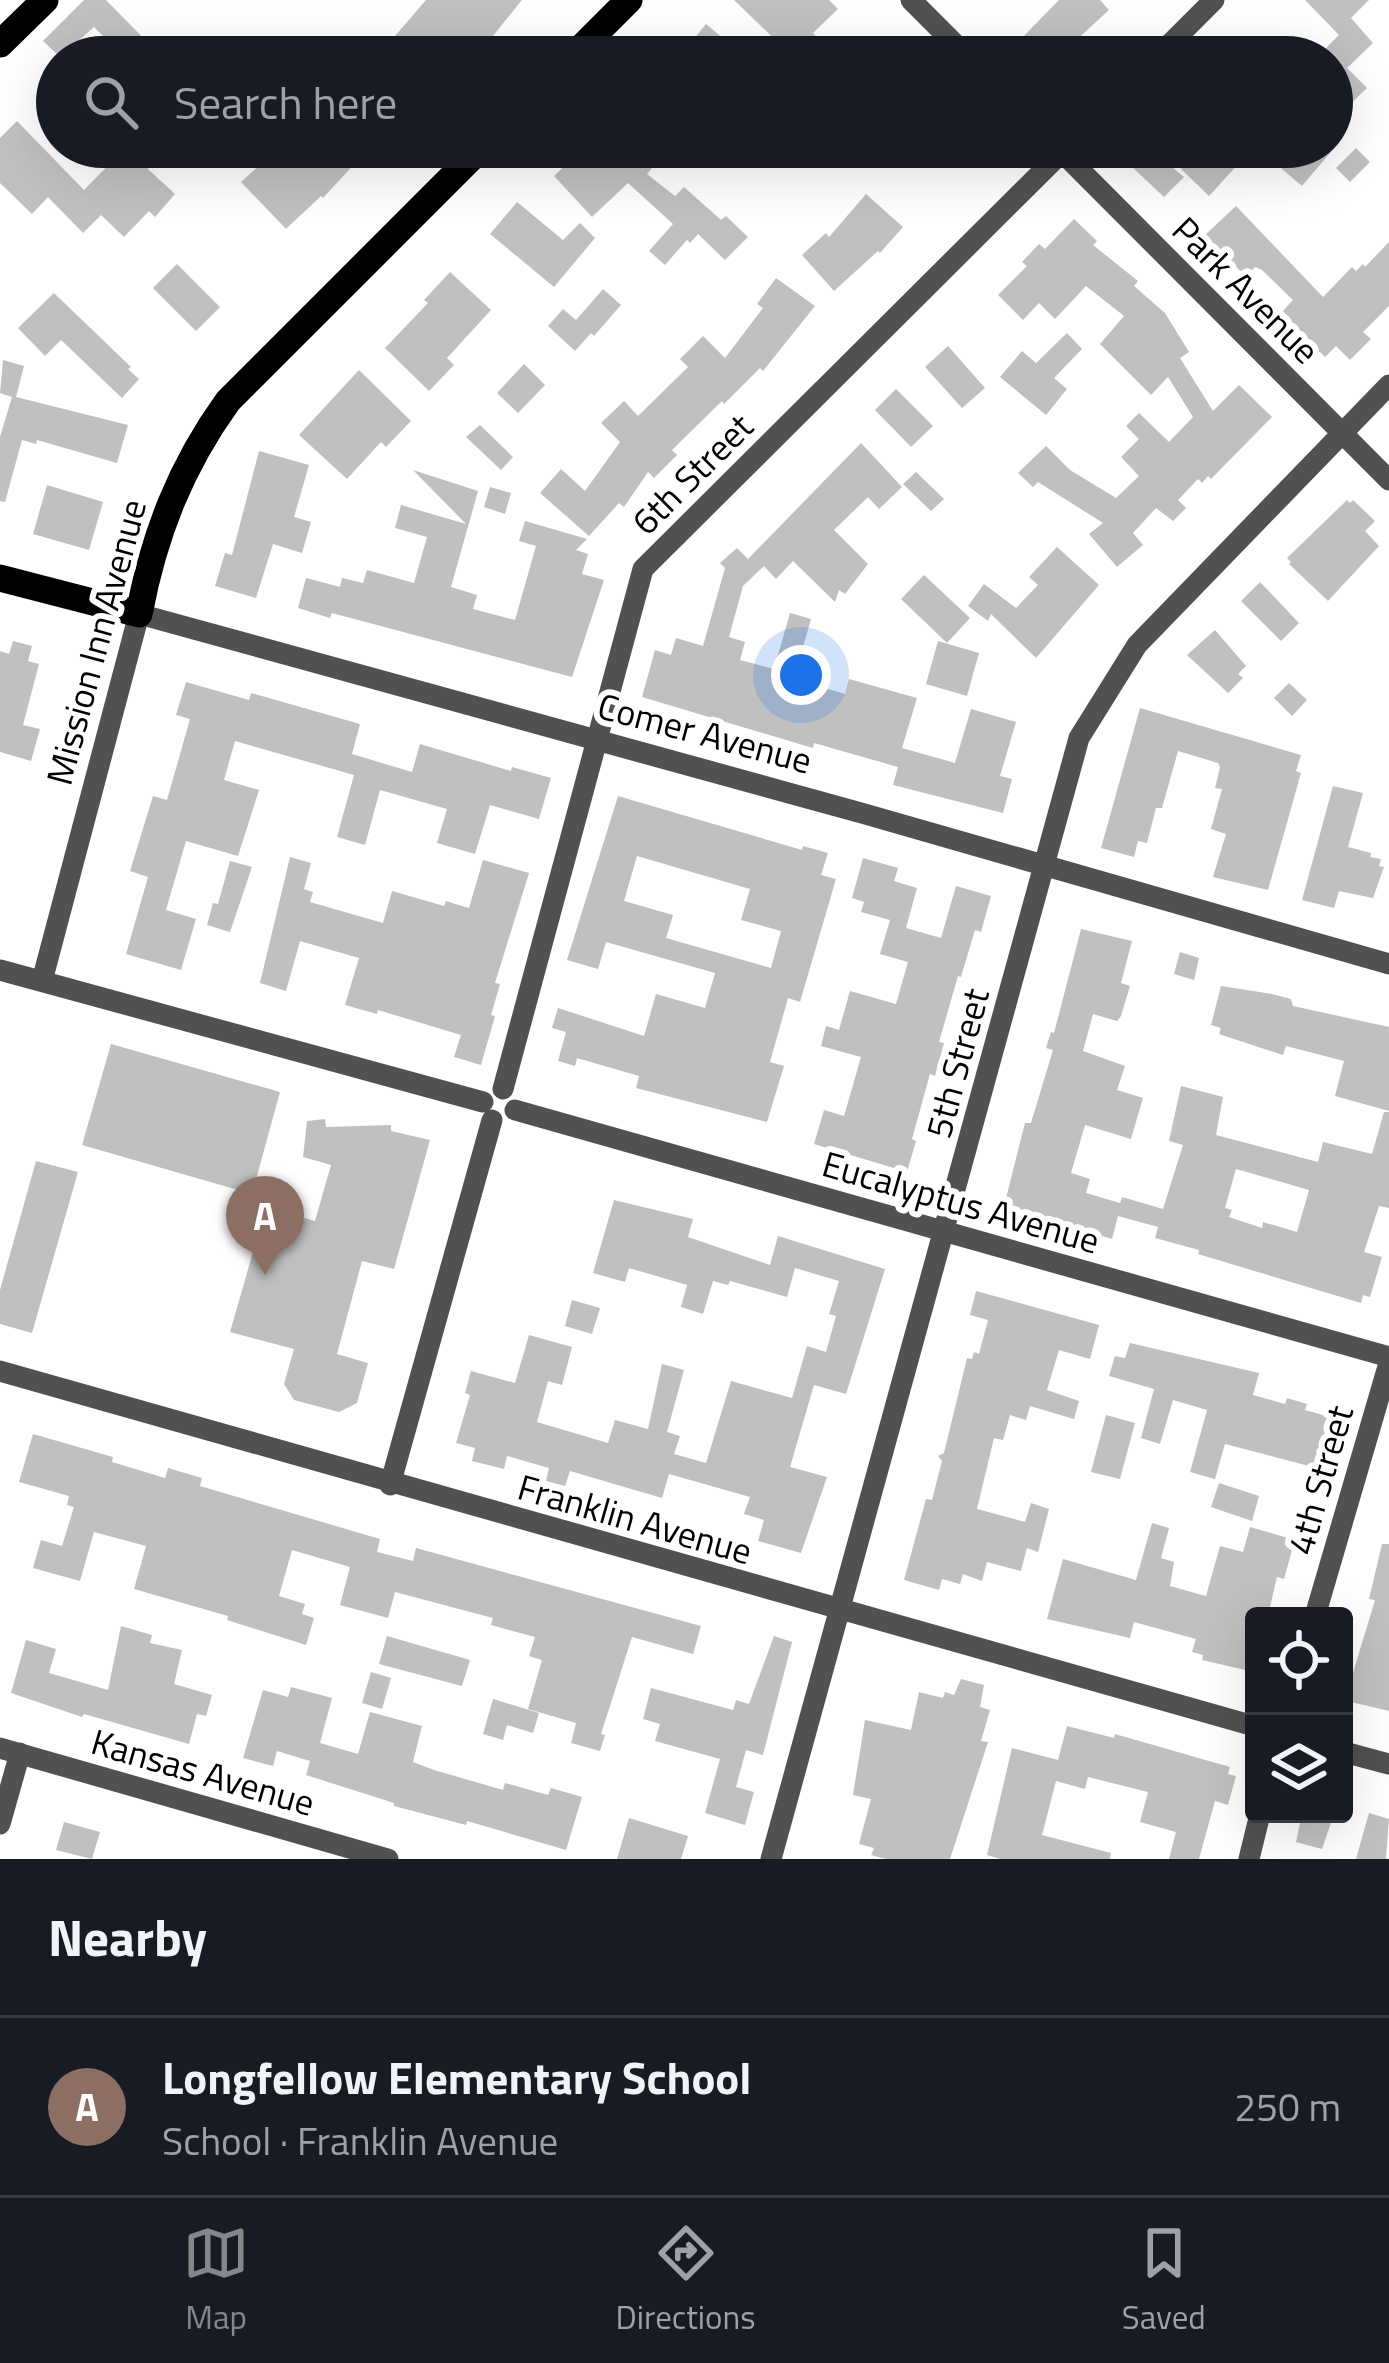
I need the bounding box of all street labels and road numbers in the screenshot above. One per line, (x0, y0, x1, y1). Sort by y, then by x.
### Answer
street label: Park Avenue (1160, 203, 1333, 376)
street label: 6th Street (618, 400, 765, 547)
street label: Mission Inn Avenue (31, 493, 160, 791)
street label: Comer Avenue (592, 678, 818, 787)
street label: 5th Street (910, 982, 1003, 1144)
street label: Eucalyptus Avenue (816, 1136, 1106, 1267)
street label: 4th Street (1272, 1398, 1367, 1561)
street label: Franklin Avenue (512, 1459, 759, 1578)
street label: Kansas Avenue (85, 1713, 321, 1830)

